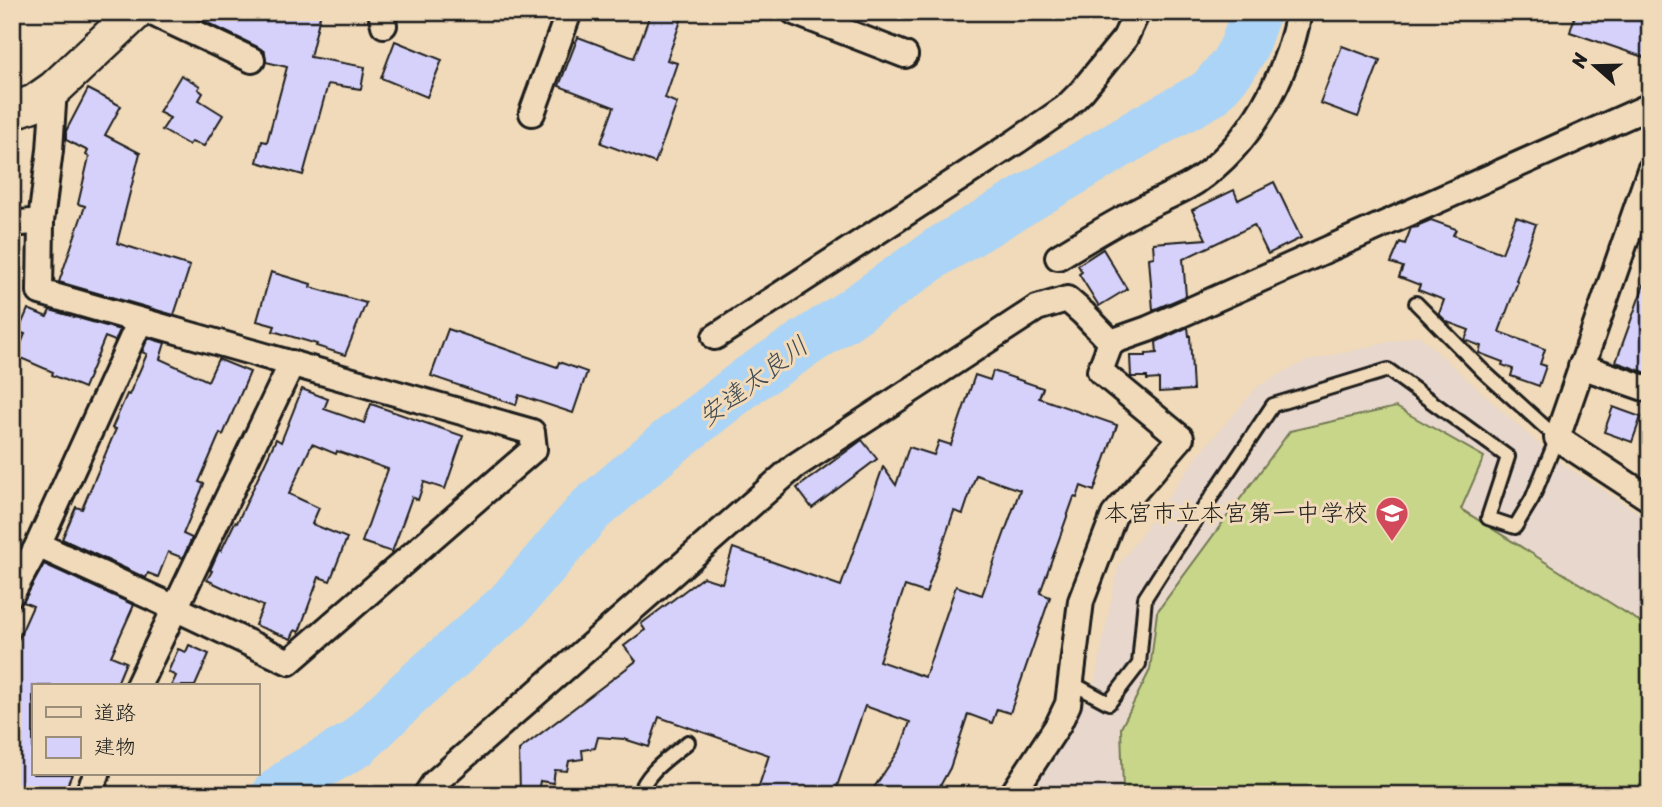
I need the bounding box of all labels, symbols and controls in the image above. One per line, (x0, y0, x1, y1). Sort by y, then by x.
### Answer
north arrow (1560, 32, 1630, 102)
text: N (1561, 48, 1598, 73)
water label: 安達太良川 (687, 324, 819, 438)
place label: 本宮市立本宮第一中学校 (1104, 492, 1368, 534)
school or university icon: 本宮市立本宮第一中学校 (1373, 494, 1411, 543)
legend (32, 684, 259, 776)
text: 道路 (94, 694, 136, 732)
text: 建物 (94, 728, 136, 766)

